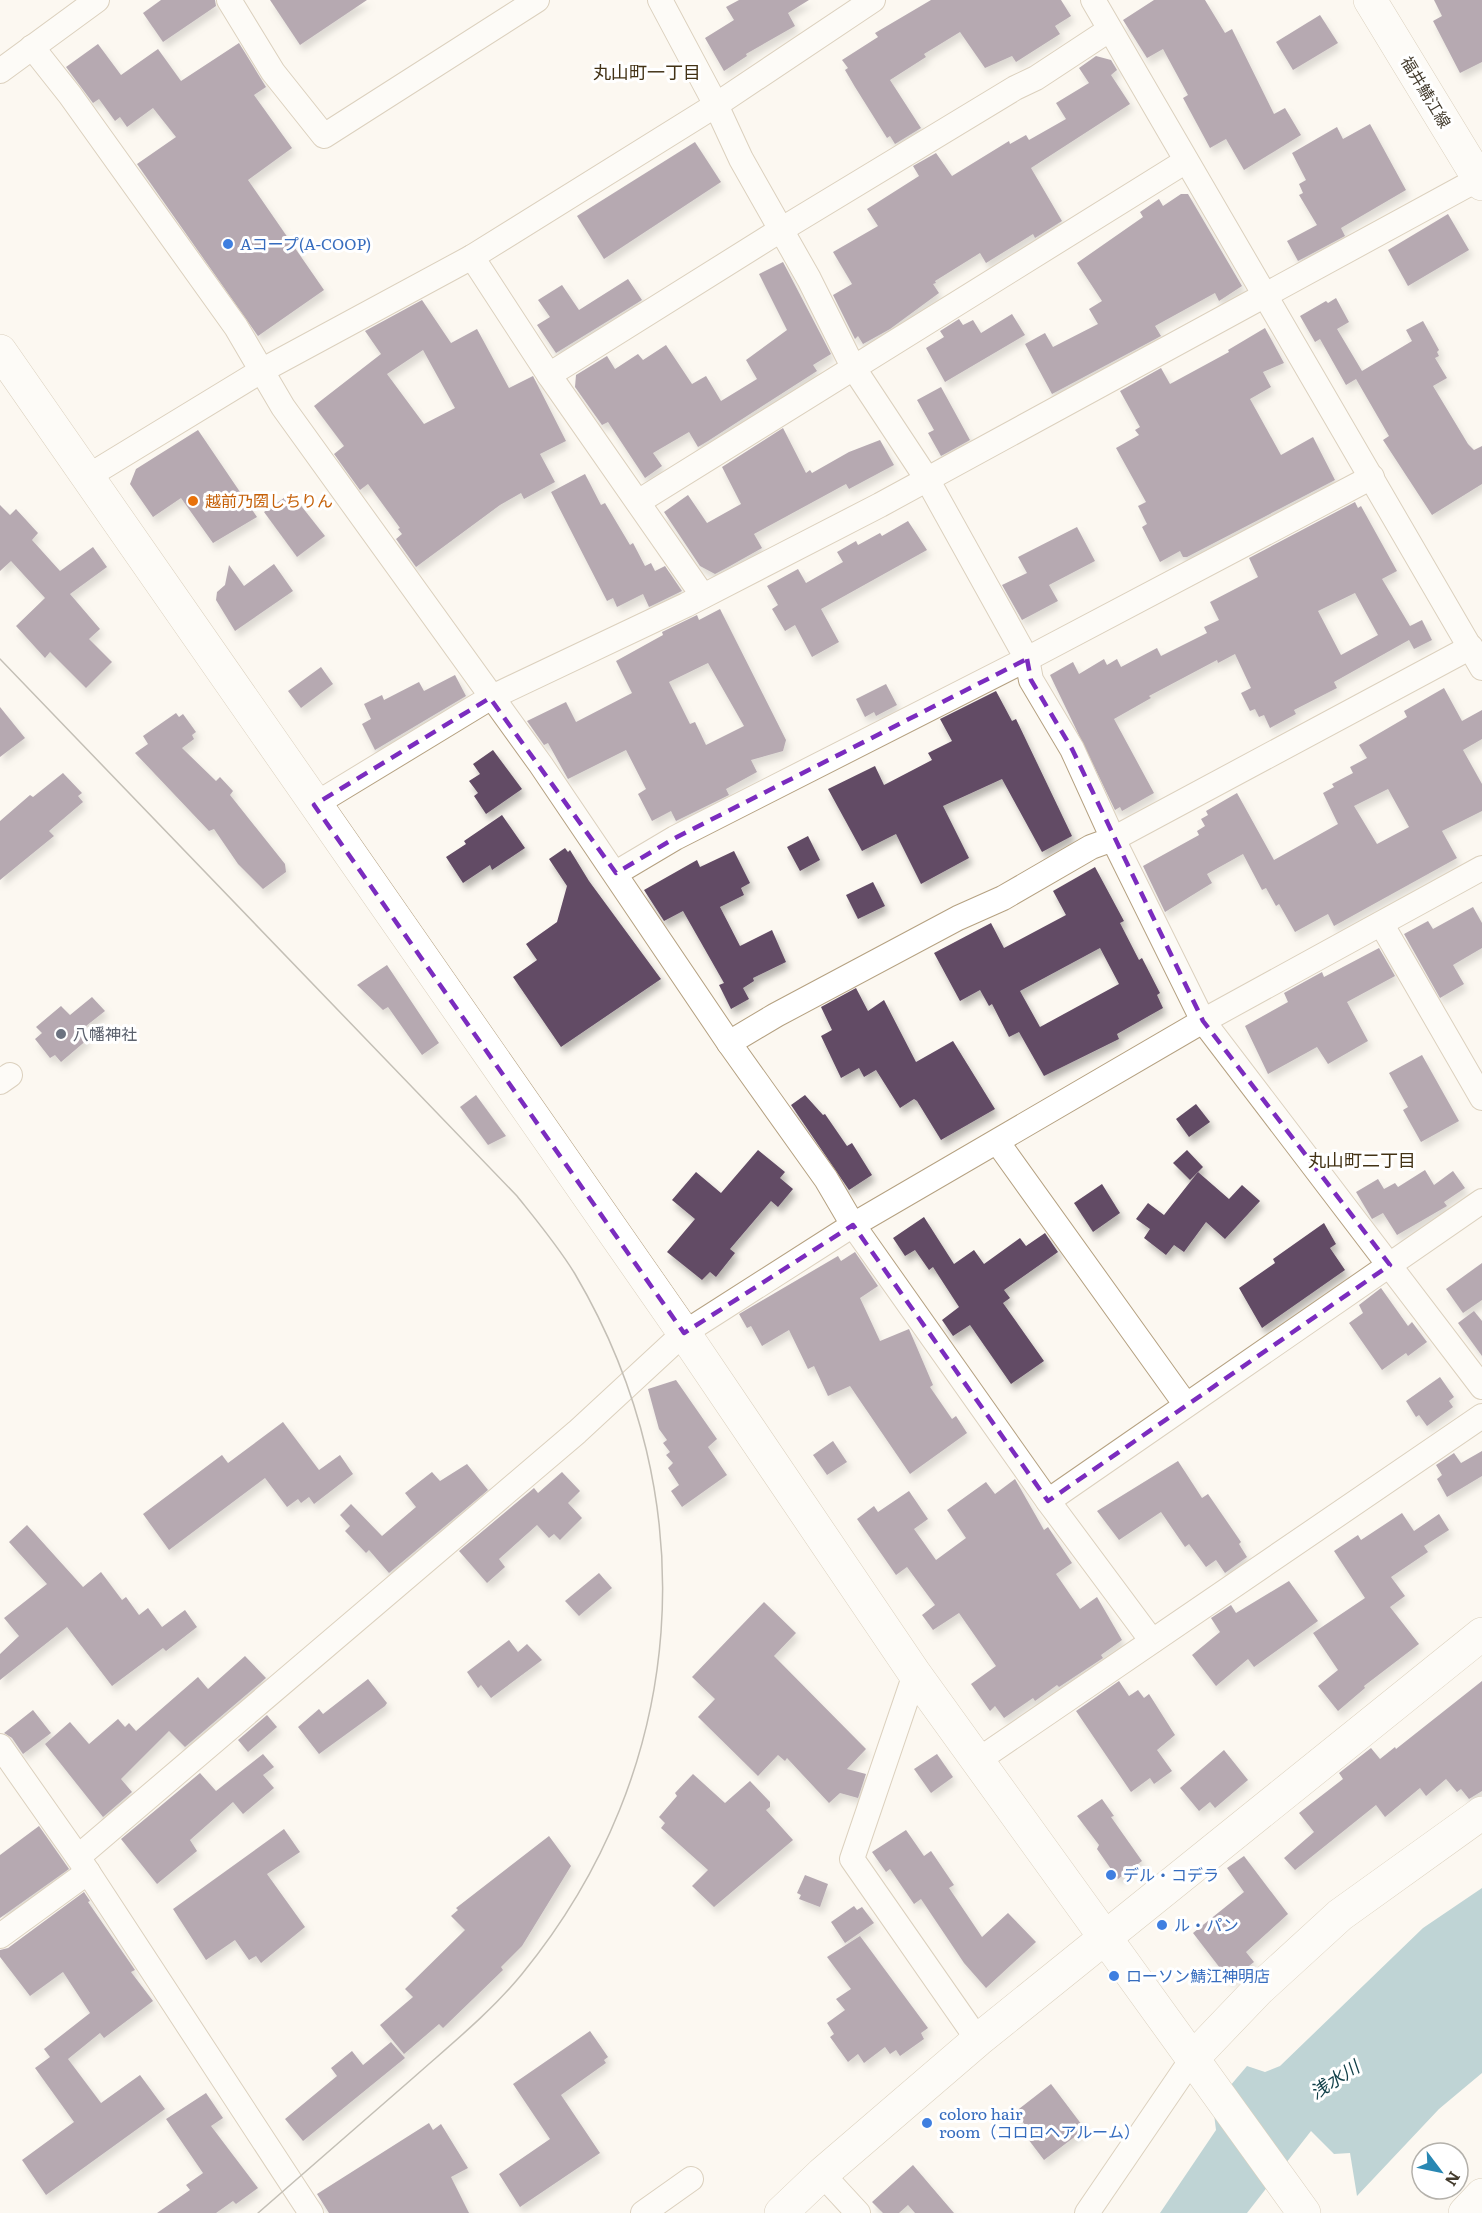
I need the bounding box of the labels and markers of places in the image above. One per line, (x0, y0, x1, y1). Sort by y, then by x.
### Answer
place label: Aコープ(A-COOP) (240, 231, 371, 255)
marker: Aコープ(A-COOP) (221, 237, 235, 251)
place label: 越前乃圀しちりん (205, 488, 333, 512)
marker: 越前乃圀しちりん (186, 494, 200, 508)
place label: 八幡神社 (73, 1021, 137, 1045)
marker: 八幡神社 (54, 1027, 68, 1041)
place label: デル・コデラ (1123, 1862, 1219, 1886)
marker: デル・コデラ (1104, 1868, 1118, 1882)
place label: ル・パン (1174, 1912, 1239, 1936)
marker: ル・パン (1155, 1918, 1169, 1932)
place label: ローソン鯖江神明店 (1126, 1963, 1270, 1987)
marker: ローソン鯖江神明店 (1107, 1969, 1121, 1983)
place label: coloro hair room（コロロヘアルーム） (939, 2101, 1140, 2143)
marker: coloro hair room（コロロヘアルーム） (920, 2116, 934, 2130)

